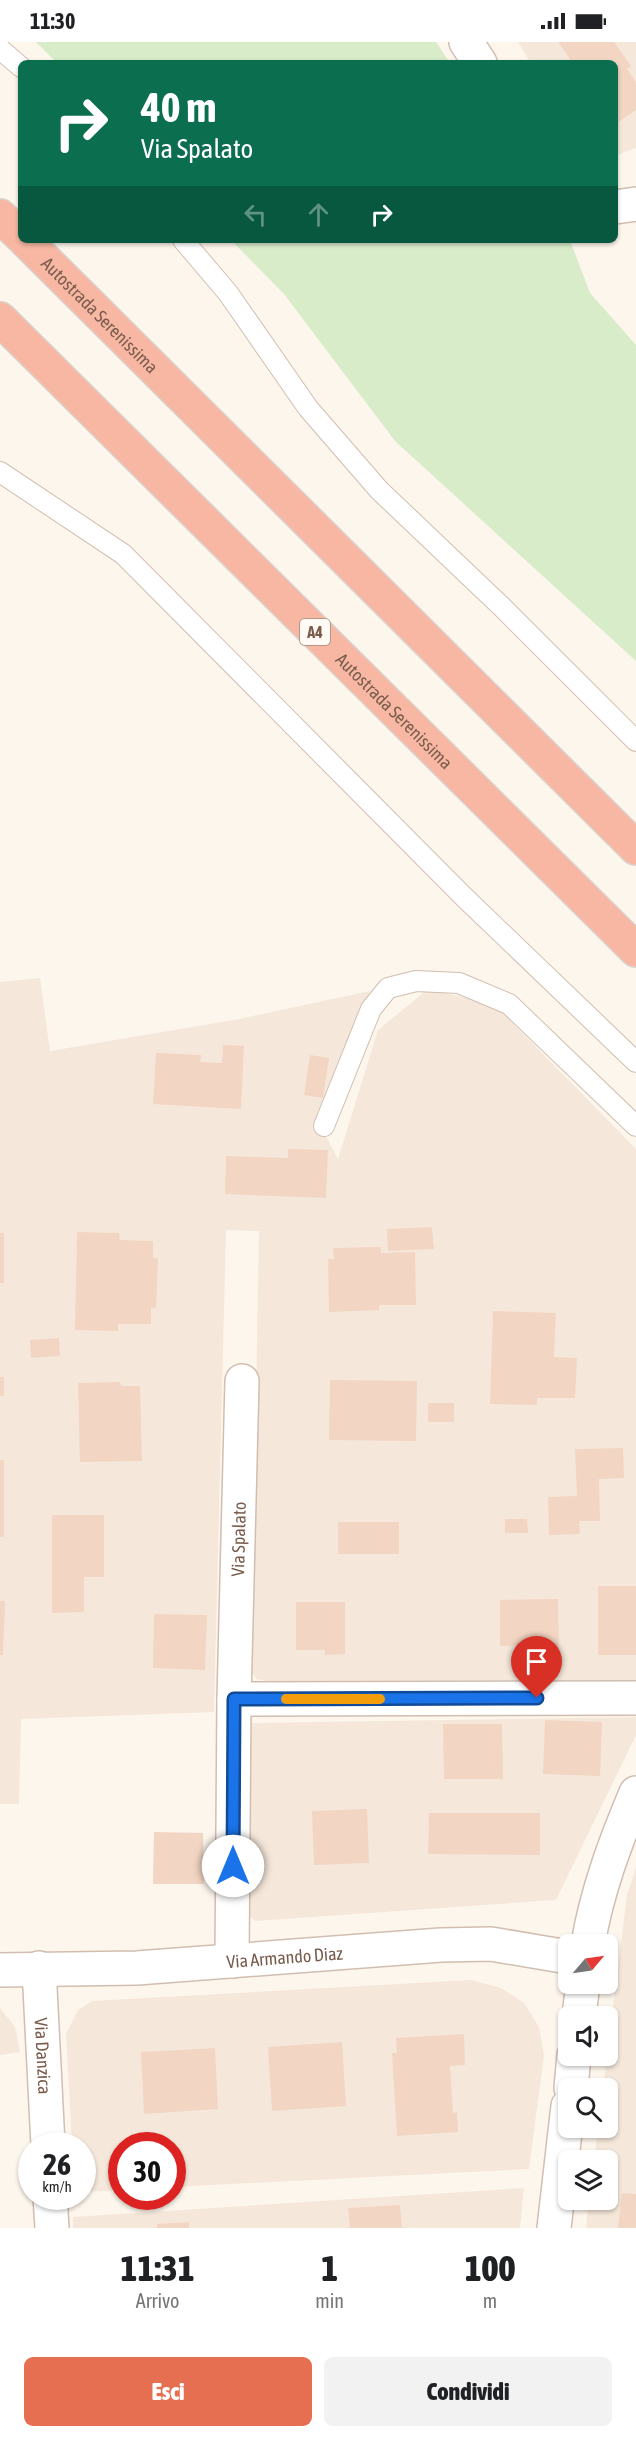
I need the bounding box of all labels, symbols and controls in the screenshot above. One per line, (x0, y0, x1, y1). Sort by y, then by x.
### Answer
text: 11:30 (30, 8, 75, 34)
text: 40 m (141, 83, 216, 131)
icon: right (42, 84, 120, 162)
text: Via Spalato (141, 133, 253, 164)
icon: left (239, 198, 272, 231)
icon: ahead (302, 198, 335, 231)
icon: right (365, 198, 398, 231)
street label: Autostrada Serenissima (38, 252, 163, 377)
road number: A4 (300, 619, 330, 645)
street label: Autostrada Serenissima (332, 648, 457, 773)
street label: Via Spalato (227, 1501, 249, 1577)
pin (511, 1636, 562, 1698)
icon: arrive (520, 1645, 553, 1678)
position arrow (201, 1834, 265, 1898)
north arrow (558, 1934, 618, 1994)
map controls (558, 1934, 618, 2210)
street label: Via Armando Diaz (226, 1942, 344, 1972)
button: sound (558, 2006, 618, 2066)
street label: Via Danzica (31, 2017, 56, 2095)
button: search (558, 2078, 618, 2138)
speed limit sign: 30 (108, 2132, 186, 2210)
text: 26 (43, 2147, 71, 2181)
button: layers (558, 2150, 618, 2210)
text: km/h (42, 2178, 72, 2195)
text: 11:31 (121, 2247, 195, 2289)
text: 1 (321, 2247, 338, 2289)
text: 100 (465, 2247, 515, 2289)
text: Arrivo (136, 2289, 179, 2312)
text: min (315, 2289, 344, 2312)
text: m (483, 2289, 497, 2312)
button: Esci (24, 2357, 312, 2426)
button: Condividi (324, 2357, 612, 2426)

